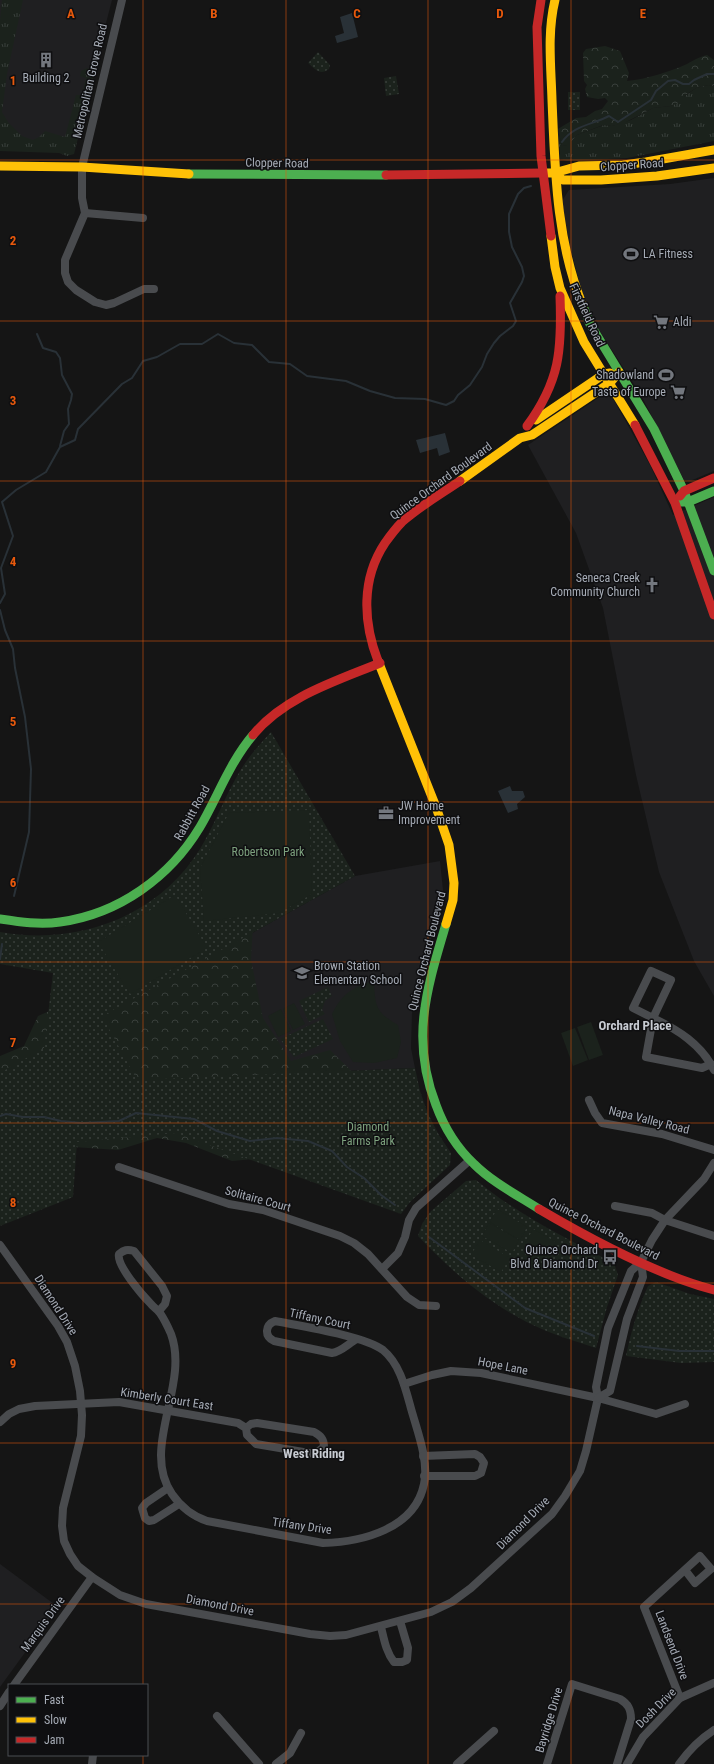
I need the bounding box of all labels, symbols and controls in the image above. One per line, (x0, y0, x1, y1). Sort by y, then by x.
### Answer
text: A (67, 6, 75, 21)
text: B (210, 6, 218, 21)
text: C (353, 6, 361, 21)
text: D (496, 6, 504, 21)
text: E (640, 6, 647, 21)
street label: Metropolitan Grove Road (70, 22, 110, 140)
building icon: Building 2 (37, 51, 55, 69)
place label: Building 2 (23, 71, 70, 85)
text: 1 (10, 73, 16, 88)
street label: Clopper Road (245, 155, 309, 171)
street label: Clopper Road (600, 156, 664, 174)
text: 2 (10, 233, 17, 248)
sports icon: LA Fitness (622, 245, 640, 263)
place label: LA Fitness (643, 247, 693, 261)
street label: Firstfield Road (566, 281, 608, 349)
supermarket icon: Aldi (652, 313, 670, 331)
place label: Aldi (673, 315, 691, 329)
sports icon: Shadowland (657, 366, 675, 384)
place label: Shadowland (596, 368, 654, 382)
supermarket icon: Taste of Europe (669, 383, 687, 401)
place label: Taste of Europe (592, 385, 666, 399)
text: 3 (10, 393, 16, 408)
street label: Quince Orchard Boulevard (387, 439, 495, 523)
text: 4 (10, 554, 17, 569)
place label: Seneca Creek Community Church (550, 571, 641, 599)
church icon: Seneca Creek Community Church (643, 576, 661, 594)
text: 5 (10, 714, 17, 729)
street label: Rabbitt Road (171, 783, 213, 843)
place label: JW Home Improvement (398, 799, 461, 827)
office icon: JW Home Improvement (377, 804, 395, 822)
park label: Robertson Park (232, 845, 305, 859)
text: 6 (10, 875, 17, 890)
street label: Quince Orchard Boulevard (405, 890, 449, 1012)
place label: Brown Station Elementary School (314, 959, 402, 987)
school or university icon: Brown Station Elementary School (293, 964, 311, 982)
district label: Orchard Place (598, 1018, 672, 1033)
text: 7 (10, 1035, 17, 1050)
street label: Napa Valley Road (607, 1103, 691, 1137)
park label: Diamond Farms Park (341, 1120, 395, 1148)
street label: Solitaire Court (223, 1183, 293, 1215)
text: 8 (10, 1195, 16, 1210)
street label: Quince Orchard Boulevard (546, 1195, 662, 1263)
place label: Quince Orchard Blvd & Diamond Dr (510, 1243, 598, 1271)
bus stop icon: Quince Orchard Blvd & Diamond Dr (601, 1248, 619, 1266)
street label: Diamond Drive (31, 1272, 81, 1338)
street label: Tiffany Court (288, 1306, 352, 1332)
street label: Hope Lane (477, 1354, 530, 1378)
text: 9 (10, 1356, 16, 1371)
street label: Kimberly Court East (120, 1385, 215, 1413)
district label: West Riding (283, 1446, 345, 1461)
street label: Diamond Drive (494, 1493, 553, 1552)
street label: Tiffany Drive (271, 1515, 333, 1537)
street label: Diamond Drive (185, 1592, 256, 1619)
street label: Marquis Drive (18, 1593, 68, 1654)
street label: Landsend Drive (652, 1609, 692, 1682)
legend (8, 1684, 148, 1756)
street label: Bayridge Drive (532, 1685, 566, 1754)
street label: Dosh Drive (633, 1685, 679, 1731)
text: Fast (44, 1693, 65, 1707)
text: Slow (44, 1713, 67, 1727)
text: Jam (44, 1733, 65, 1747)

